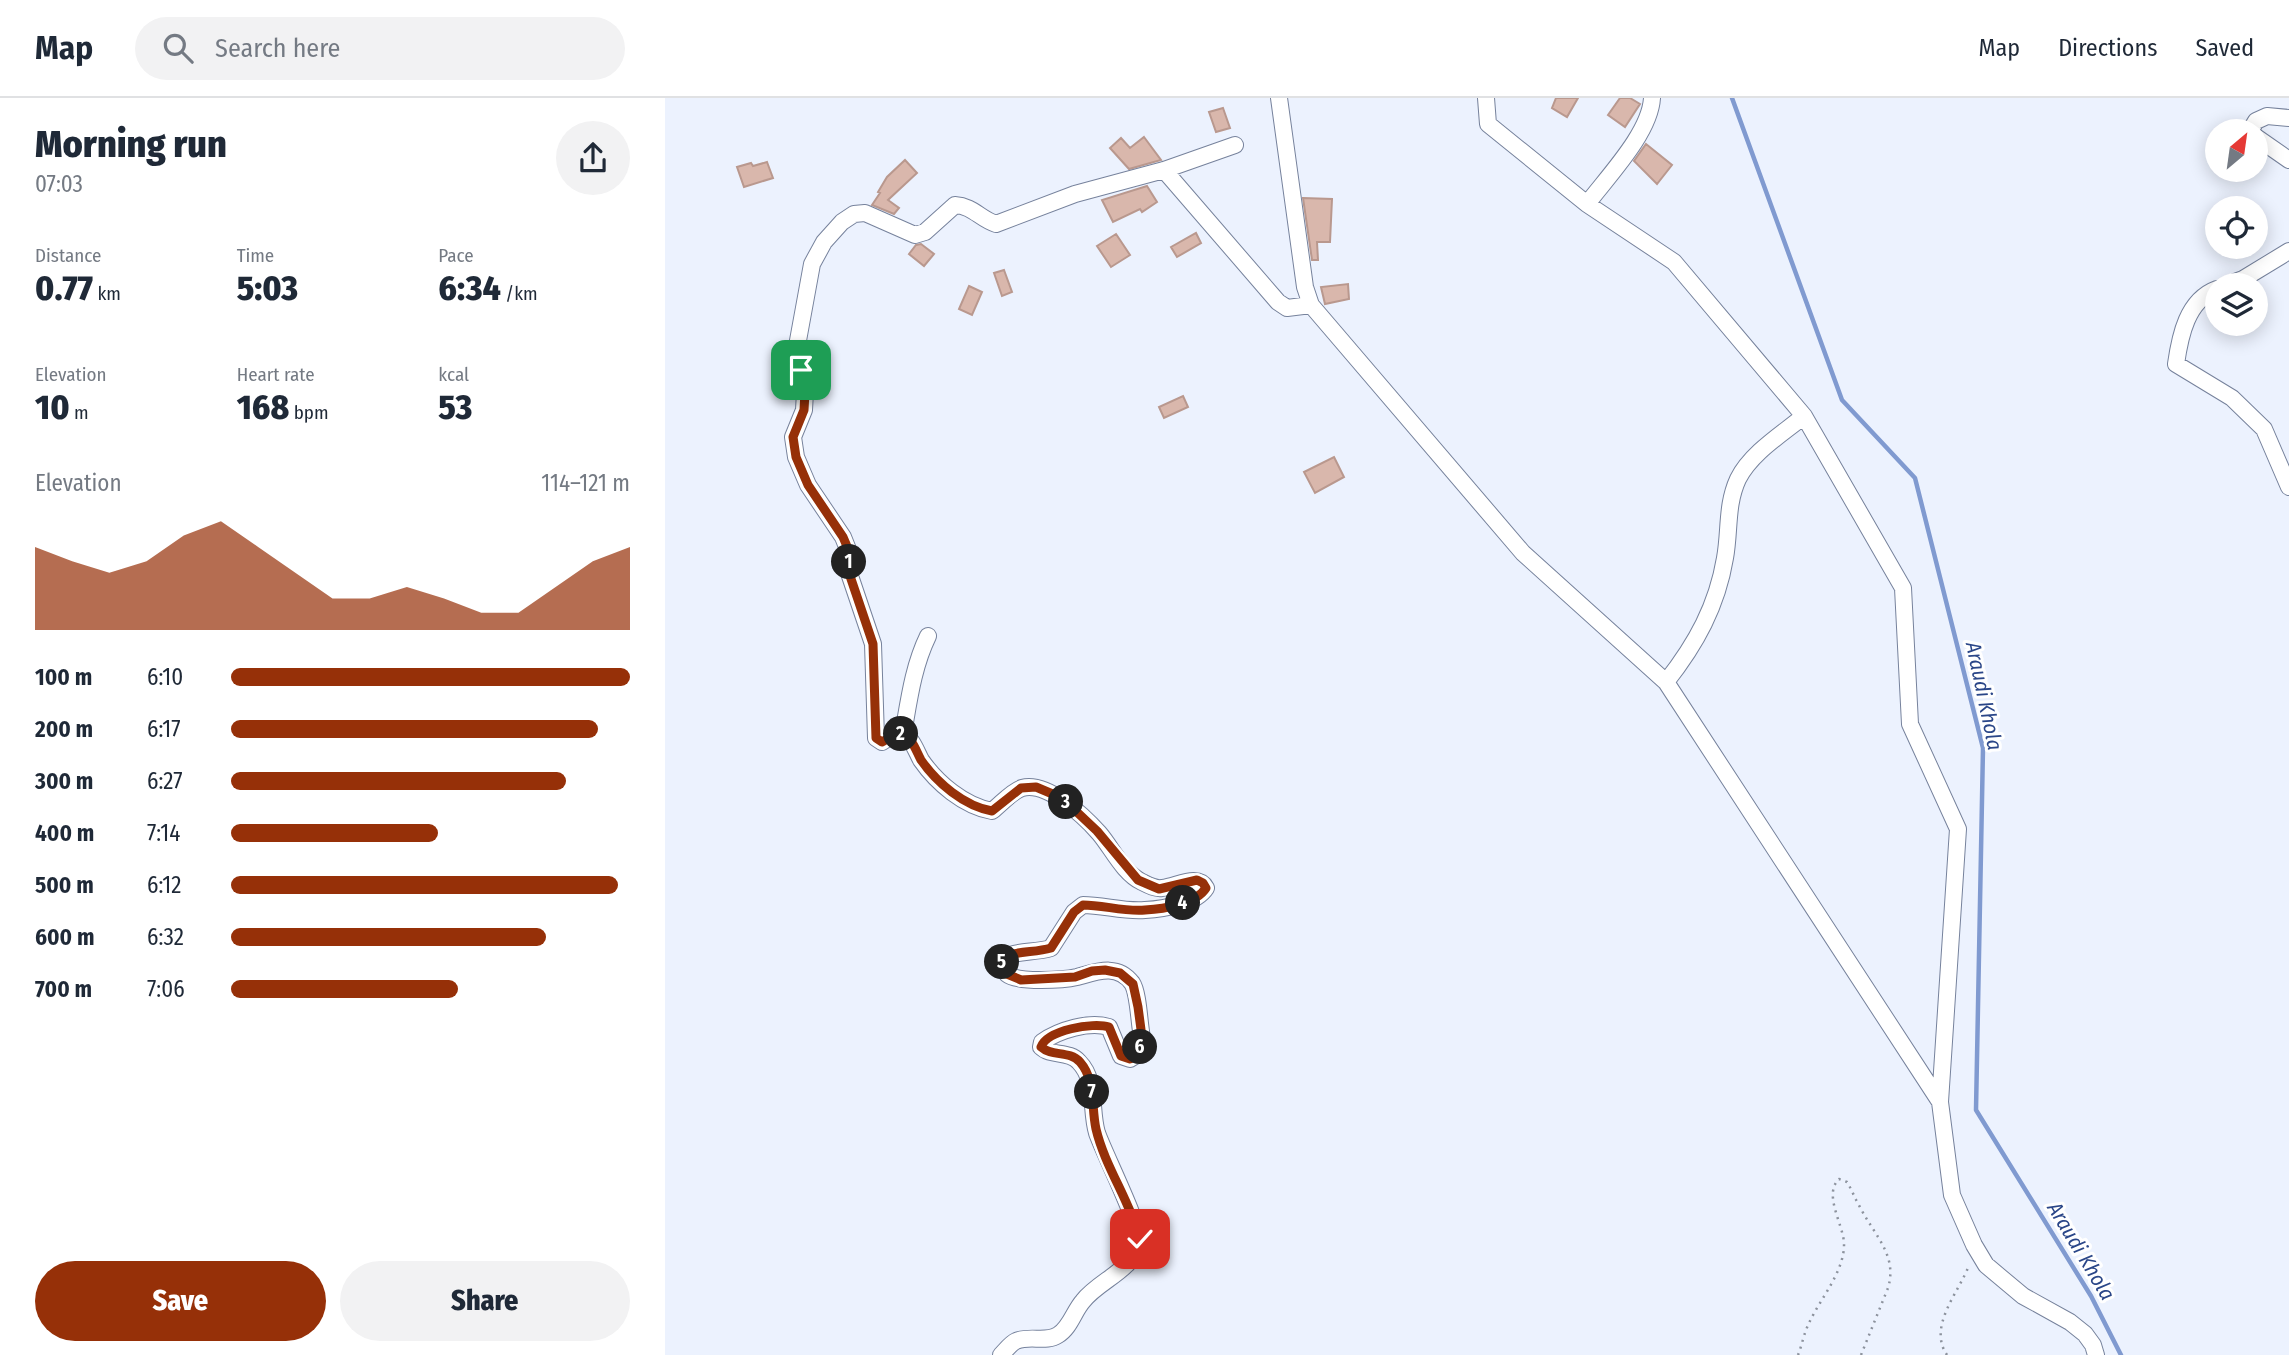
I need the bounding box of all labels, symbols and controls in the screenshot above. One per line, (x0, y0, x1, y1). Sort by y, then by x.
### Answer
search box (135, 17, 625, 80)
text: Map (35, 28, 93, 68)
icon: search (159, 29, 197, 67)
text: Search here (215, 33, 340, 64)
text: Map (1979, 34, 2020, 62)
text: Directions (2058, 34, 2157, 62)
text: Saved (2195, 34, 2254, 62)
north arrow (2205, 119, 2268, 182)
map controls (2205, 119, 2268, 336)
text: Morning run (35, 121, 227, 167)
button: share (556, 121, 630, 195)
text: 07:03 (35, 170, 83, 198)
button: locate (2205, 196, 2268, 259)
text: Distance (35, 244, 102, 267)
text: Time (237, 244, 274, 267)
text: Pace (438, 244, 474, 267)
text: 0.77 (35, 267, 93, 309)
text: 5:03 (237, 267, 298, 309)
text: 6:34 (438, 267, 501, 309)
button: layers (2205, 273, 2268, 336)
text: km (93, 282, 121, 305)
text: /km (501, 282, 538, 305)
pin (771, 340, 831, 400)
icon: arrive (782, 351, 820, 389)
text: Elevation (35, 363, 107, 386)
text: Heart rate (237, 363, 315, 386)
text: kcal (438, 363, 469, 386)
text: 10 (35, 386, 70, 428)
text: 168 (237, 386, 289, 428)
text: 53 (438, 386, 472, 428)
text: m (70, 401, 89, 424)
text: bpm (289, 401, 329, 424)
text: Elevation (35, 469, 122, 497)
text: 114–121 m (541, 469, 630, 497)
pin: 1 (831, 545, 867, 580)
text: 1 (844, 550, 853, 573)
water label: Araudi Khola (1960, 638, 2008, 753)
text: 100 m (35, 663, 92, 691)
text: 6:10 (147, 663, 183, 691)
text: 200 m (35, 715, 93, 743)
text: 6:17 (147, 715, 181, 743)
pin: 2 (883, 716, 919, 752)
text: 2 (896, 722, 905, 745)
text: 300 m (35, 767, 93, 795)
text: 6:27 (147, 767, 183, 795)
pin: 3 (1049, 784, 1083, 820)
text: 3 (1061, 790, 1070, 813)
text: 400 m (35, 819, 94, 847)
text: 7:14 (147, 819, 180, 847)
text: 500 m (35, 871, 94, 899)
text: 6:12 (147, 871, 181, 899)
pin: 4 (1165, 886, 1201, 920)
text: 4 (1178, 891, 1187, 914)
text: 600 m (35, 923, 94, 951)
text: 6:32 (147, 923, 184, 951)
pin: 5 (985, 944, 1019, 980)
text: 5 (997, 950, 1006, 973)
text: 700 m (35, 975, 92, 1003)
text: 7:06 (147, 975, 185, 1003)
pin: 6 (1123, 1030, 1157, 1065)
text: 6 (1135, 1035, 1144, 1058)
pin: 7 (1075, 1074, 1109, 1110)
text: 7 (1087, 1080, 1096, 1103)
water label: Araudi Khola (2041, 1196, 2120, 1305)
pin (1110, 1209, 1170, 1269)
icon: check (1121, 1220, 1159, 1258)
button: Save (35, 1261, 326, 1341)
button: Share (340, 1261, 630, 1341)

